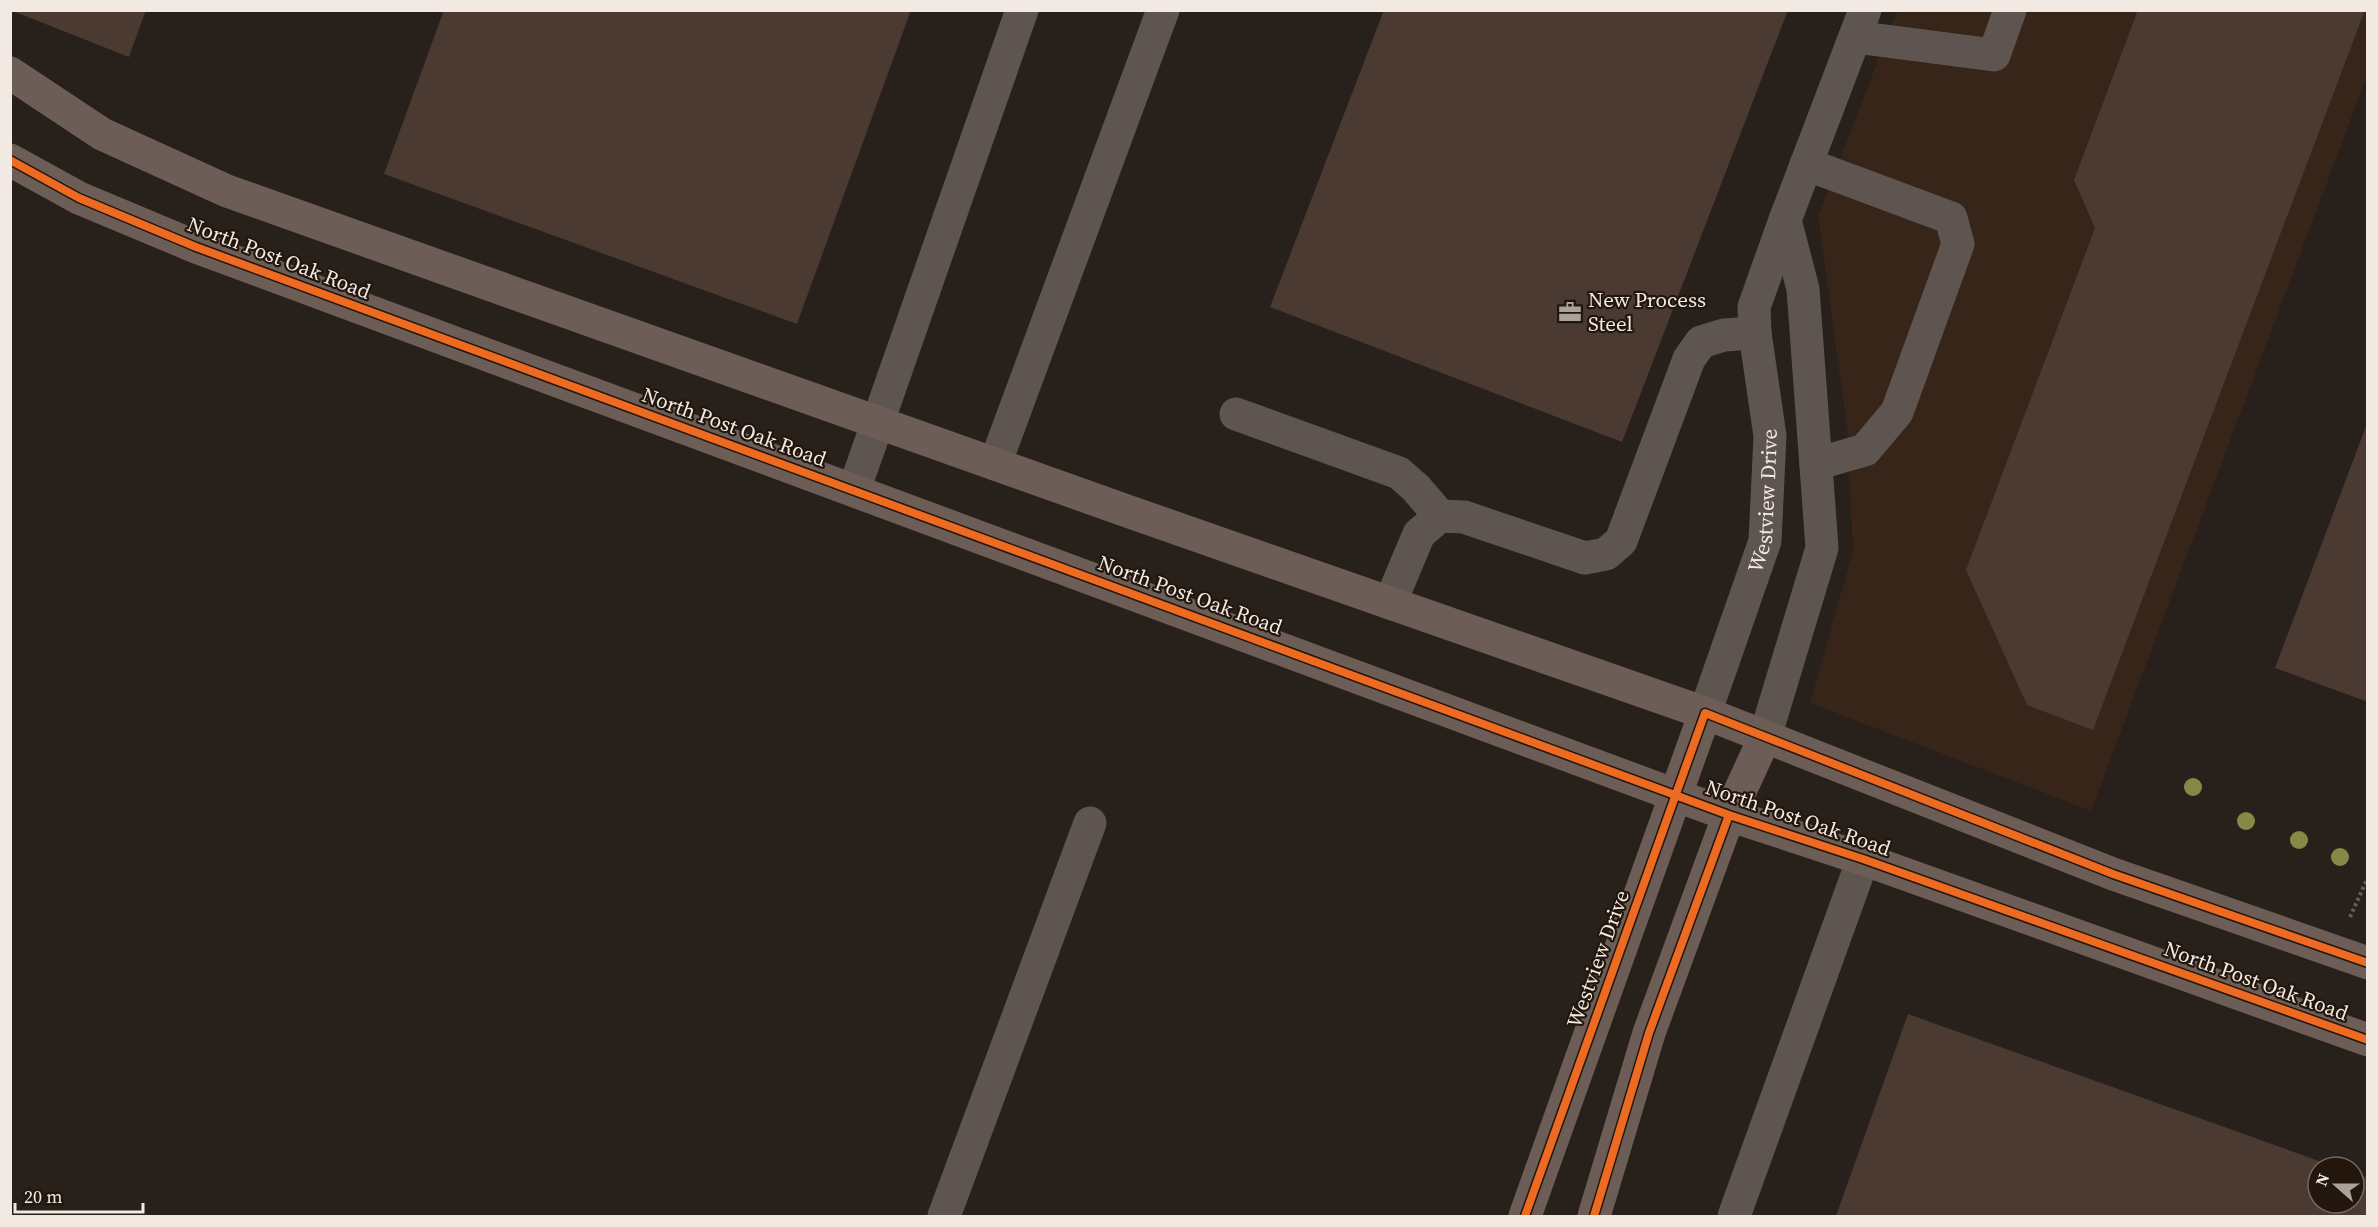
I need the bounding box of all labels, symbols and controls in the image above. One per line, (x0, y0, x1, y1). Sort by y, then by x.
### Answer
street label: North Post Oak Road (183, 209, 375, 306)
place label: New Process Steel (1588, 285, 1706, 338)
office icon: New Process Steel (1557, 299, 1583, 325)
street label: North Post Oak Road (638, 380, 830, 473)
street label: Westview Drive (1740, 427, 1784, 576)
street label: North Post Oak Road (1094, 548, 1286, 641)
street label: North Post Oak Road (1702, 772, 1895, 863)
street label: Westview Drive (1559, 886, 1636, 1032)
street label: North Post Oak Road (2160, 934, 2352, 1027)
north arrow (2306, 1155, 2366, 1215)
text: N (2310, 1170, 2334, 1189)
scale bar (15, 1176, 142, 1214)
text: 20 m (24, 1184, 62, 1209)

